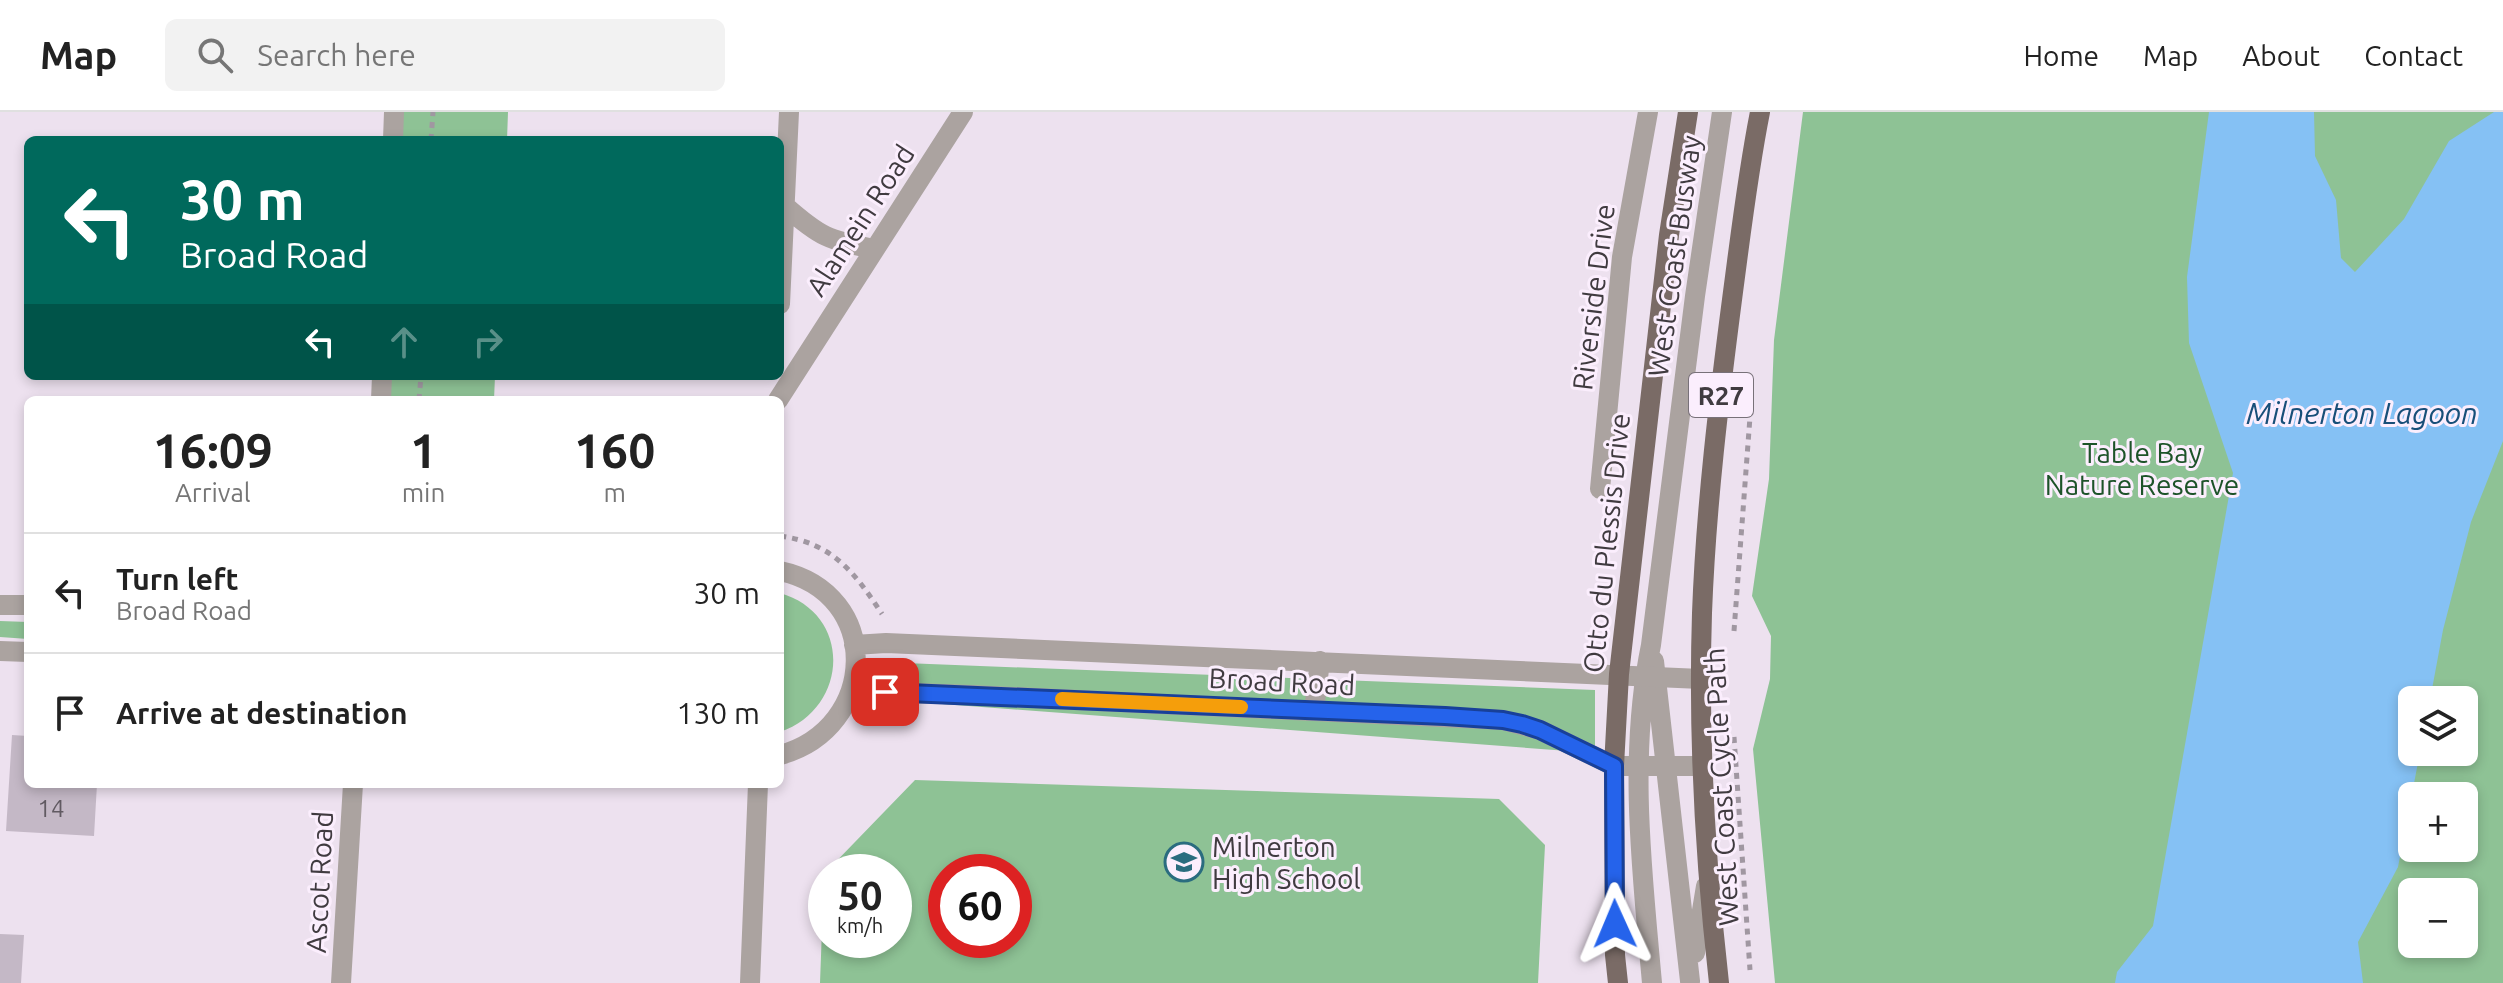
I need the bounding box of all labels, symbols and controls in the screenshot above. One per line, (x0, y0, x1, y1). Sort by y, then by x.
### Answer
search box (165, 19, 725, 91)
icon: search (193, 33, 237, 77)
text: Map (40, 34, 117, 76)
text: Search here (257, 38, 416, 72)
text: Home (2024, 40, 2099, 71)
text: Map (2143, 40, 2198, 71)
text: About (2242, 40, 2320, 71)
text: Contact (2364, 40, 2463, 71)
street label: West Coast Busway (1642, 133, 1706, 379)
street label: Alamein Road (800, 139, 920, 301)
icon: left (48, 168, 152, 272)
text: 30 m (180, 168, 305, 231)
street label: Riverside Drive (1566, 202, 1620, 392)
text: Broad Road (180, 234, 368, 275)
icon: left (298, 320, 342, 364)
icon: ahead (382, 320, 426, 364)
icon: right (466, 320, 510, 364)
road number: R27 (1689, 373, 1753, 417)
water label: Milnerton Lagoon (2246, 396, 2478, 430)
street label: Otto du Plessis Drive (1577, 412, 1635, 674)
text: 16:09 (153, 423, 273, 477)
text: 1 (410, 423, 437, 477)
text: 160 (574, 423, 655, 477)
park label: Table Bay Nature Reserve (2045, 437, 2239, 500)
text: Arrival (175, 478, 251, 507)
text: min (402, 478, 445, 507)
text: m (603, 478, 626, 507)
text: Turn left (116, 562, 238, 596)
icon: left (48, 571, 92, 615)
text: 30 m (693, 576, 760, 610)
text: Broad Road (116, 596, 252, 625)
street label: West Coast Cycle Path (1698, 647, 1744, 927)
pin (851, 658, 919, 726)
street label: Broad Road (1208, 662, 1356, 700)
icon: arrive (863, 670, 907, 714)
map controls (2398, 686, 2478, 958)
button: layers (2398, 686, 2478, 766)
icon: arrive (48, 691, 92, 735)
text: Arrive at destination (116, 696, 408, 730)
text: 130 m (676, 696, 760, 730)
button: + (2398, 782, 2478, 862)
house number: 14 (37, 795, 65, 822)
street label: Ascot Road (300, 810, 338, 954)
place label: Milnerton High School (1212, 831, 1361, 894)
school or university icon: Milnerton High School (1163, 841, 1205, 883)
speed limit sign: 60 (928, 854, 1032, 958)
text: 50 (837, 873, 883, 918)
button: − (2398, 878, 2478, 958)
position arrow (1573, 882, 1657, 966)
text: km/h (837, 914, 883, 937)

